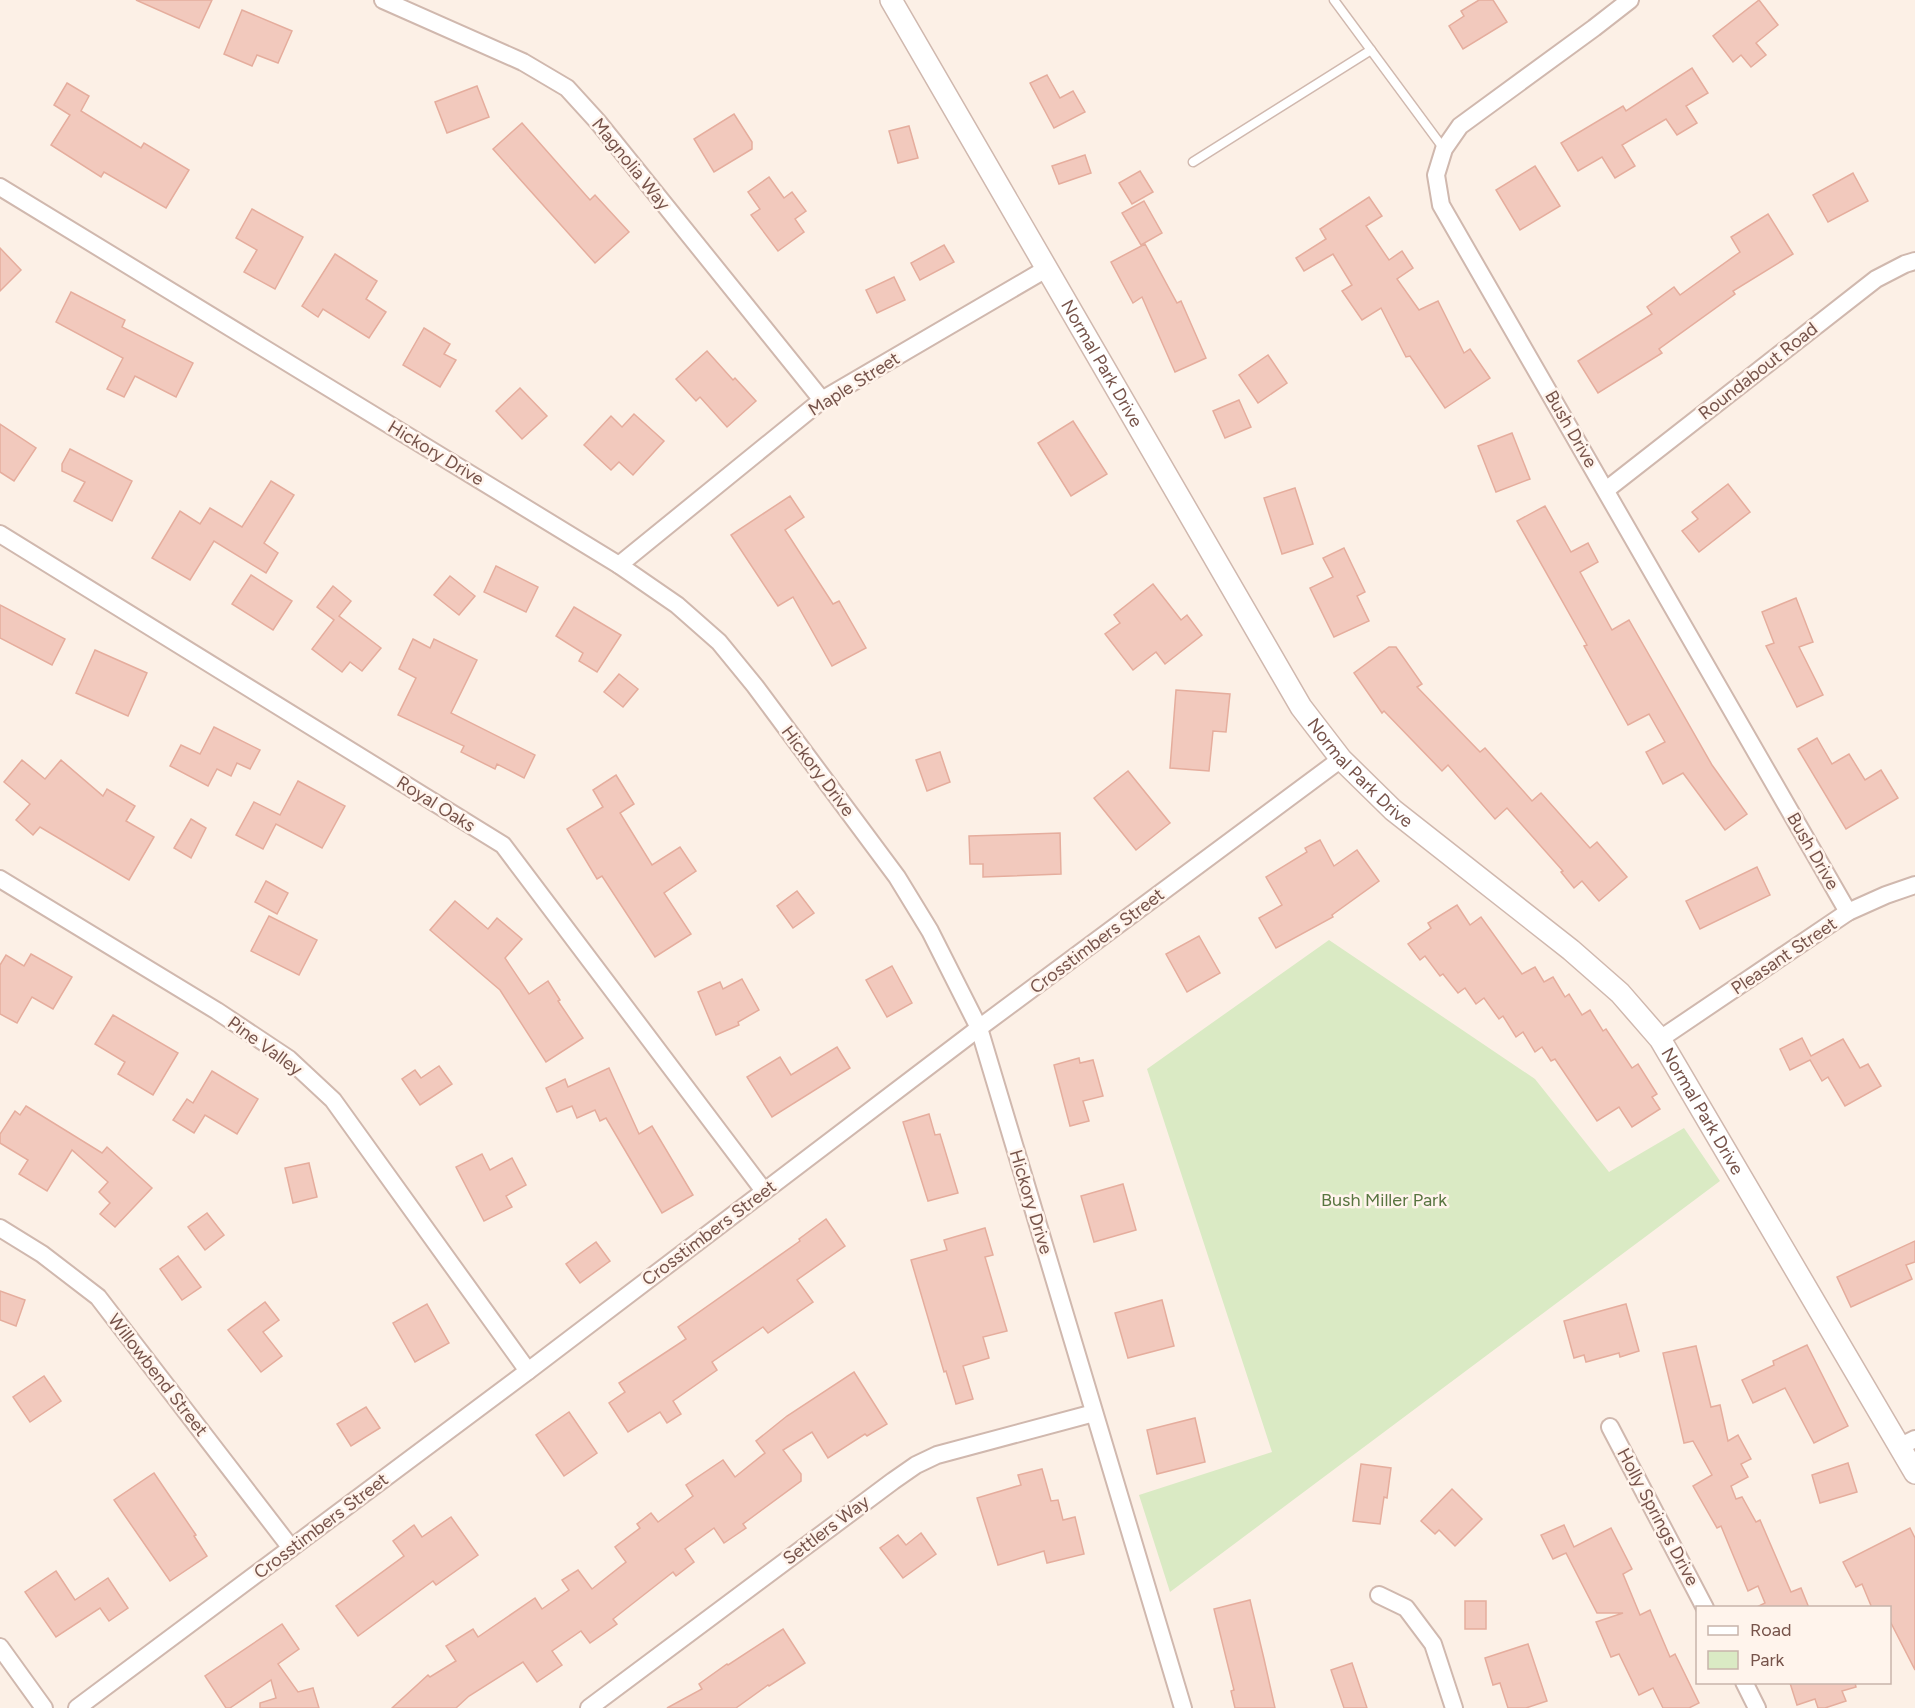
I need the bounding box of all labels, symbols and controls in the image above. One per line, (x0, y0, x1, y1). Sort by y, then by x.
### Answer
street label: Magnolia Way (587, 113, 675, 215)
street label: Normal Park Drive (1056, 296, 1147, 431)
street label: Roundabout Road (1694, 318, 1822, 424)
street label: Maple Street (804, 347, 904, 421)
street label: Bush Drive (1540, 386, 1602, 472)
street label: Hickory Drive (384, 416, 488, 490)
street label: Normal Park Drive (1303, 714, 1417, 832)
street label: Hickory Drive (777, 721, 859, 821)
street label: Royal Oaks (393, 771, 479, 837)
street label: Bush Drive (1782, 808, 1844, 894)
street label: Crosstimbers Street (1026, 883, 1169, 999)
street label: Pleasant Street (1727, 912, 1841, 999)
street label: Pine Valley (223, 1012, 307, 1081)
street label: Normal Park Drive (1656, 1044, 1748, 1179)
street label: Hickory Drive (1005, 1147, 1057, 1257)
street label: Crosstimbers Street (638, 1175, 781, 1291)
park label: Bush Miller Park (1321, 1189, 1447, 1211)
street label: Willowbend Street (103, 1309, 213, 1441)
street label: Holly Springs Drive (1612, 1444, 1704, 1590)
street label: Crosstimbers Street (250, 1468, 393, 1584)
street label: Settlers Way (779, 1490, 874, 1570)
legend (1696, 1606, 1891, 1684)
text: Road (1750, 1619, 1791, 1641)
text: Park (1750, 1649, 1785, 1671)

